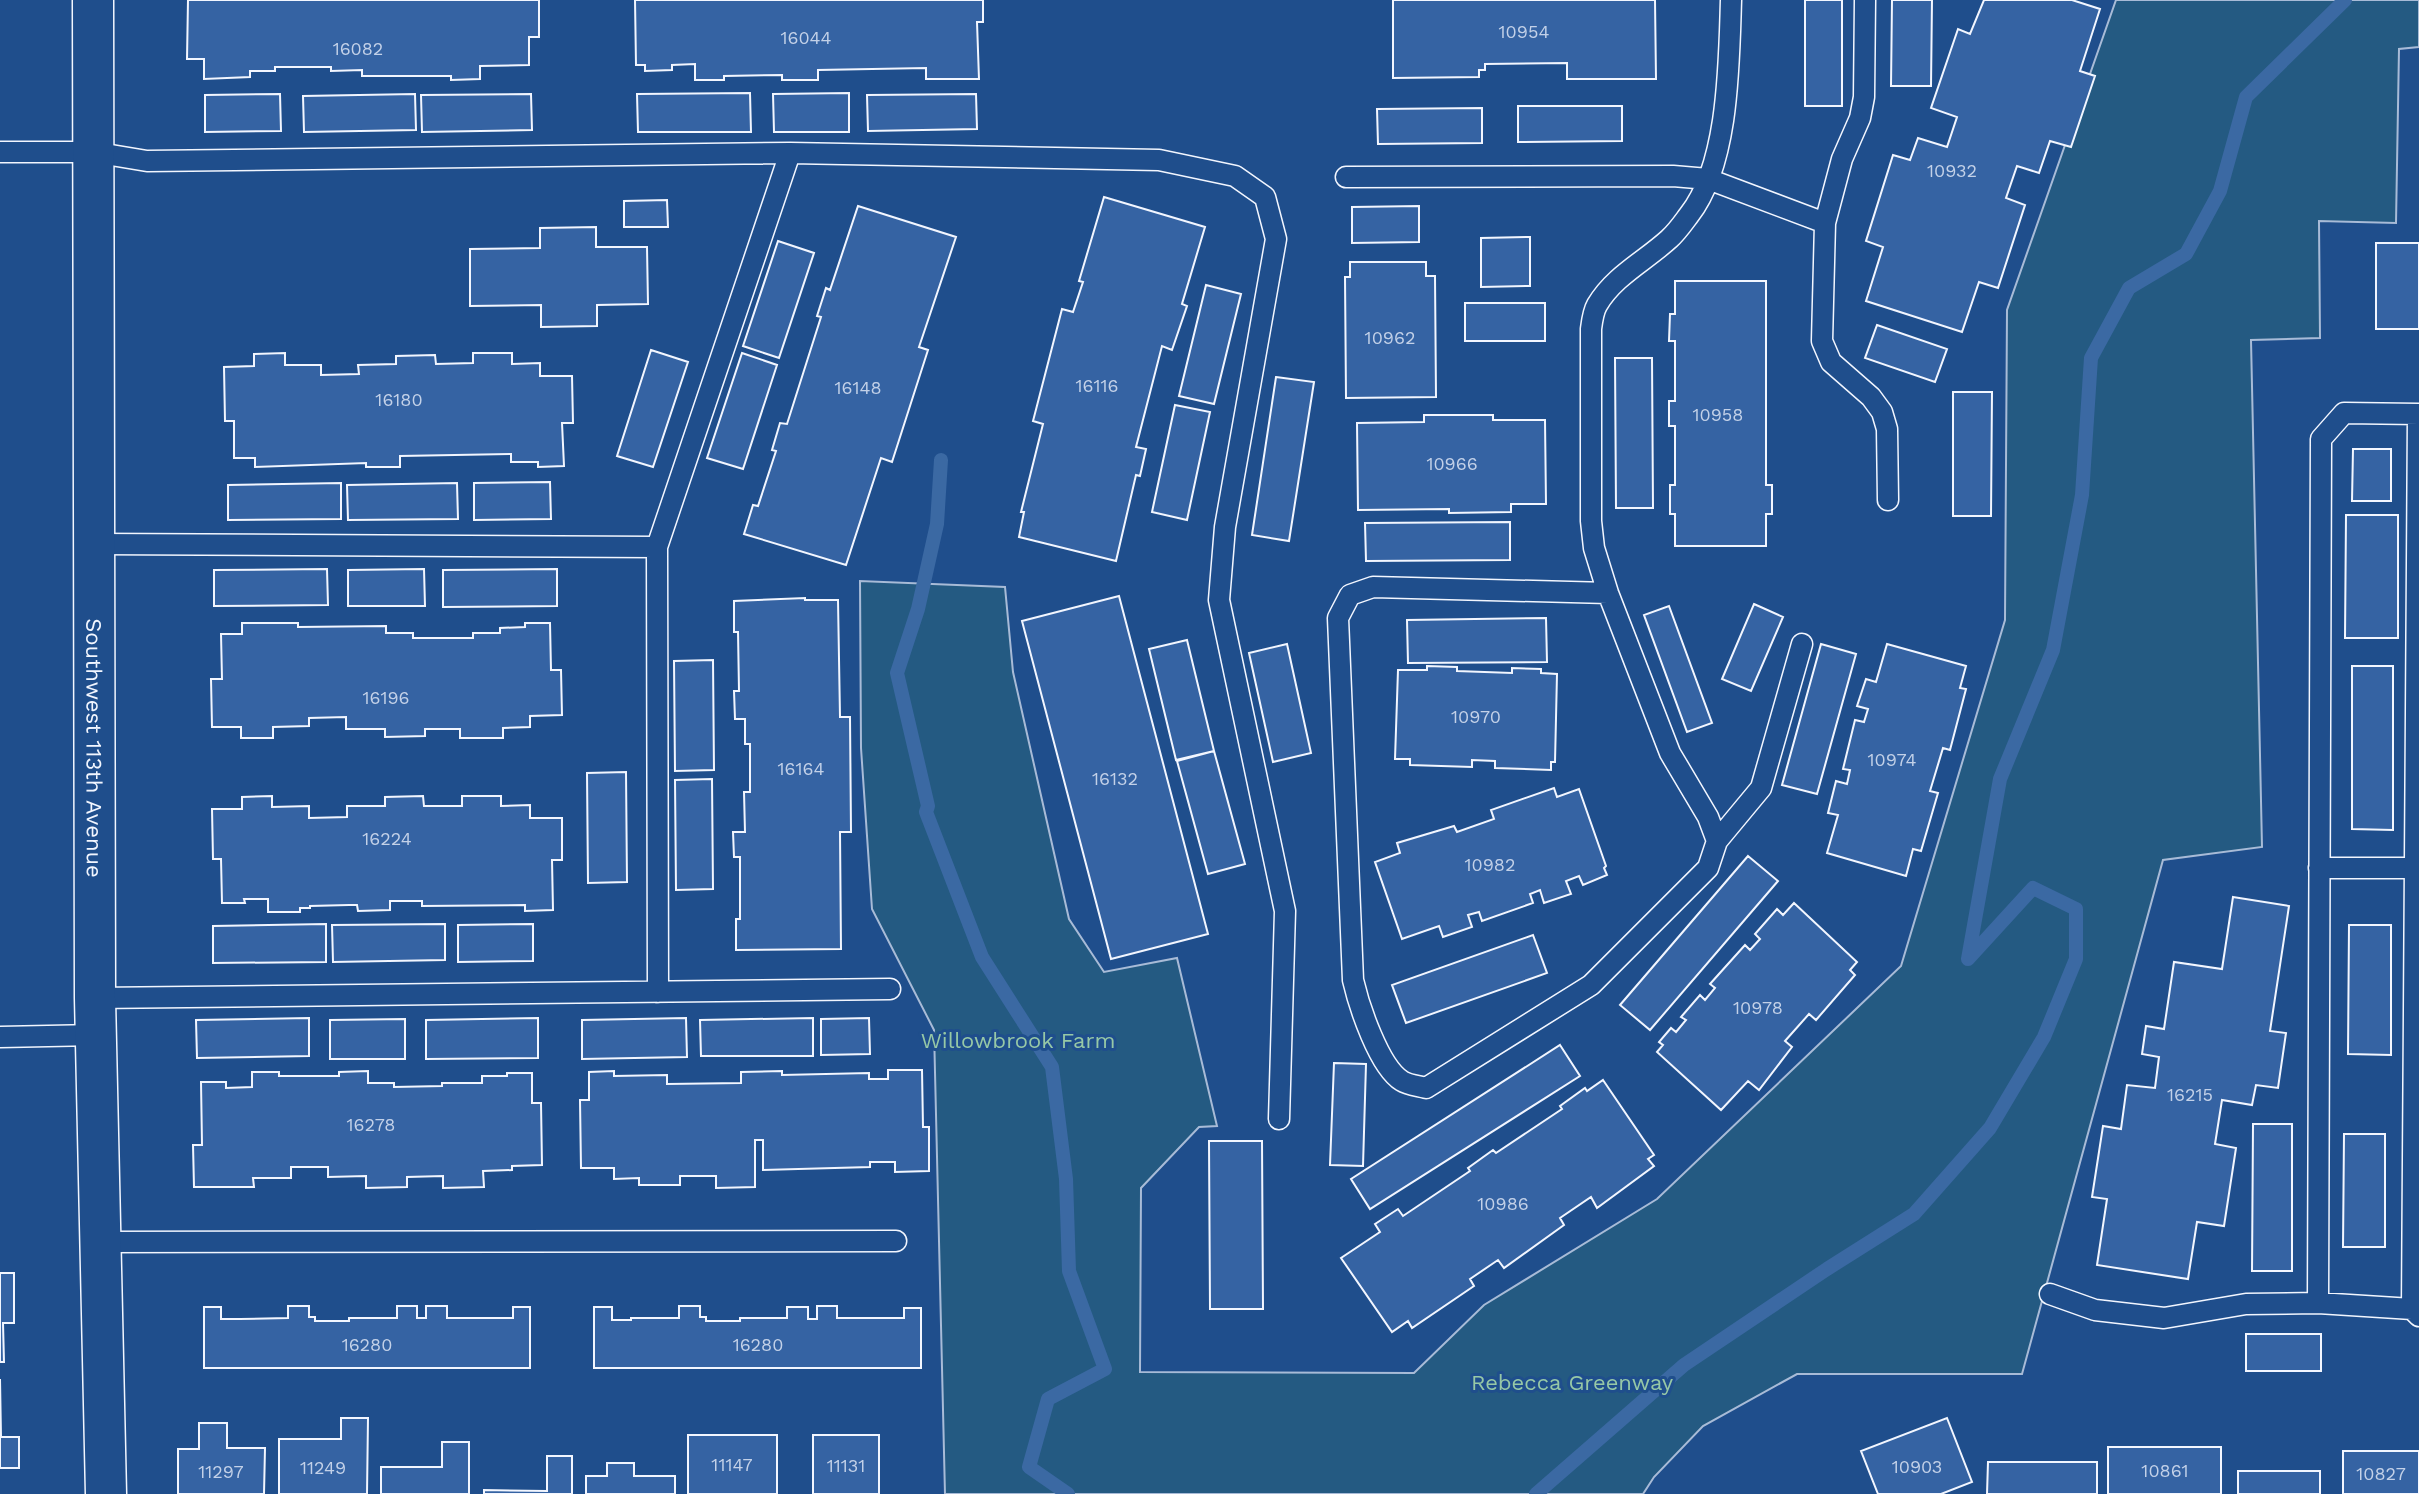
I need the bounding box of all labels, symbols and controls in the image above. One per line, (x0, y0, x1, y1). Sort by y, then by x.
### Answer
house number: 10954 (1499, 21, 1549, 42)
house number: 16044 (780, 27, 832, 48)
house number: 16082 (333, 38, 383, 59)
house number: 10932 (1927, 160, 1977, 181)
house number: 10962 (1365, 327, 1415, 348)
house number: 16116 (1076, 375, 1118, 396)
house number: 16148 (834, 377, 882, 398)
house number: 16180 (375, 389, 423, 410)
house number: 10958 (1693, 404, 1743, 425)
house number: 10966 (1426, 453, 1478, 474)
street label: Southwest 113th Avenue (82, 618, 107, 878)
house number: 16196 (362, 687, 410, 708)
house number: 10970 (1451, 706, 1501, 727)
house number: 10974 (1868, 749, 1916, 770)
house number: 16164 (778, 758, 824, 779)
house number: 16132 (1092, 768, 1138, 789)
house number: 16224 (362, 828, 412, 849)
house number: 10982 (1465, 854, 1515, 875)
house number: 10978 (1733, 997, 1783, 1018)
park label: Willowbrook Farm (921, 1028, 1115, 1053)
house number: 16215 (2167, 1084, 2213, 1105)
house number: 16278 (347, 1114, 395, 1135)
house number: 10986 (1477, 1193, 1529, 1214)
house number: 16280 (342, 1334, 392, 1355)
house number: 16280 (733, 1334, 783, 1355)
park label: Rebecca Greenway (1471, 1370, 1674, 1395)
house number: 11147 (711, 1454, 753, 1475)
house number: 11131 (827, 1455, 865, 1476)
house number: 10903 (1892, 1456, 1942, 1477)
house number: 11249 (300, 1457, 346, 1478)
house number: 10861 (2141, 1460, 2189, 1481)
house number: 11297 (198, 1461, 244, 1482)
house number: 10827 (2356, 1463, 2406, 1484)

